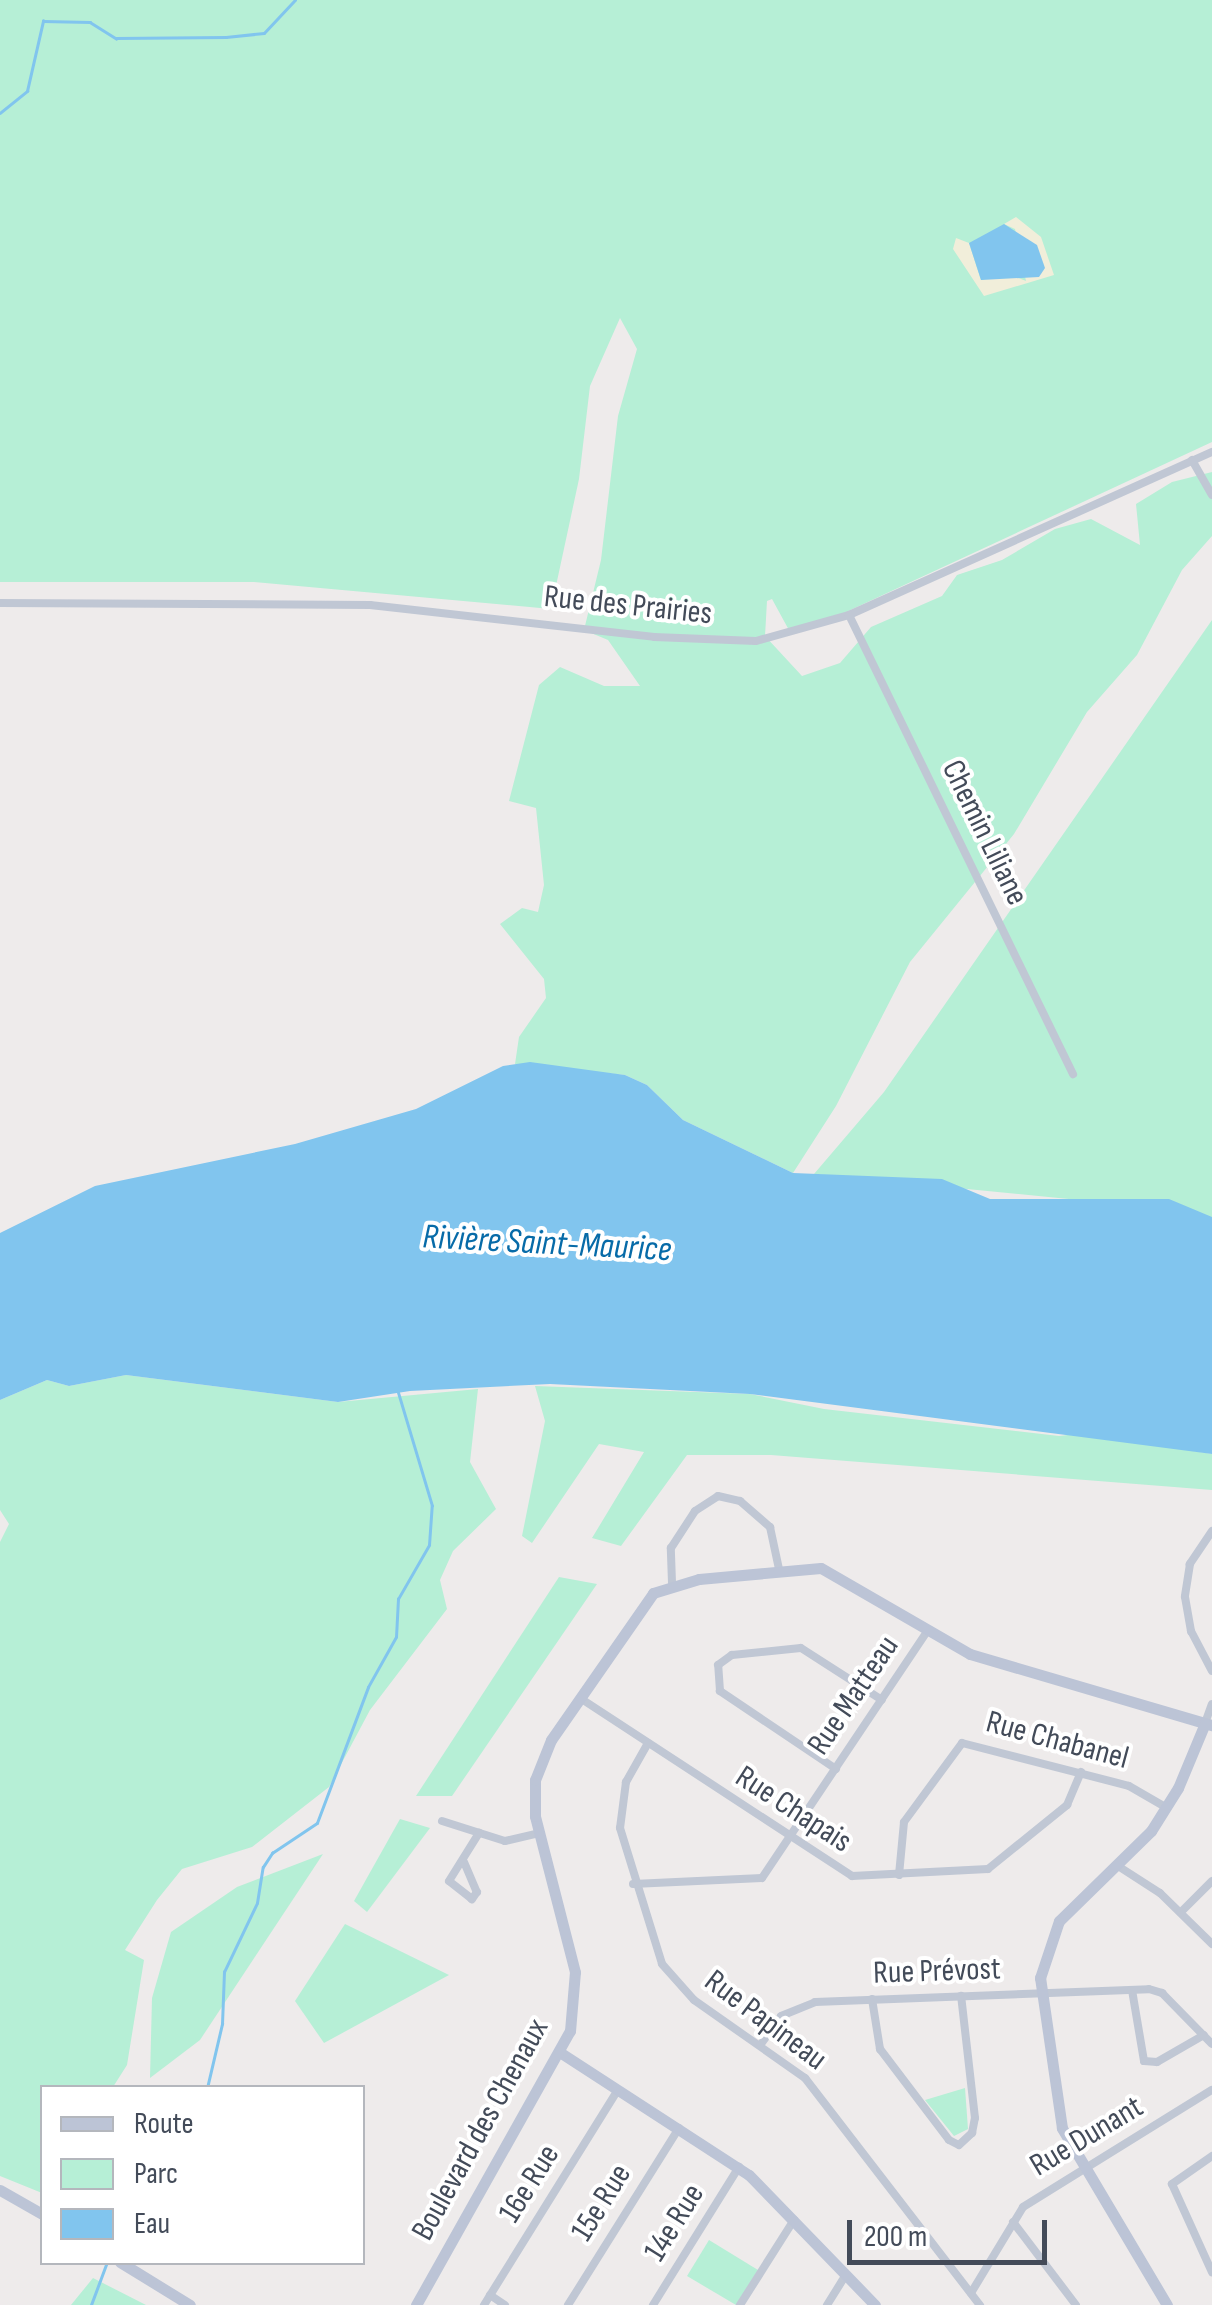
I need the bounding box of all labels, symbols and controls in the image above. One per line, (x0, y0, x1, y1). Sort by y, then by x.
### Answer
street label: Rue des Prairies (542, 578, 714, 634)
street label: Chemin Liliane (932, 754, 1036, 912)
water label: Rivière Saint-Maurice (421, 1217, 673, 1271)
street label: Rue Matteau (800, 1629, 908, 1763)
street label: Rue Chabanel (982, 1704, 1132, 1778)
street label: Rue Chapais (728, 1758, 858, 1862)
street label: Rue Prévost (873, 1951, 1001, 1993)
street label: Rue Papineau (696, 1963, 834, 2079)
street label: Boulevard des Chenaux (404, 2013, 558, 2247)
legend (40, 2085, 365, 2265)
street label: Rue Dunant (1024, 2088, 1150, 2186)
text: Route (134, 2106, 193, 2142)
street label: 16e Rue (491, 2138, 569, 2230)
text: Parc (134, 2156, 178, 2192)
street label: 15e Rue (564, 2158, 640, 2248)
street label: 14e Rue (637, 2177, 713, 2269)
scale bar (852, 2200, 1052, 2262)
text: Eau (134, 2206, 170, 2242)
text: 200 m (864, 2219, 927, 2255)

